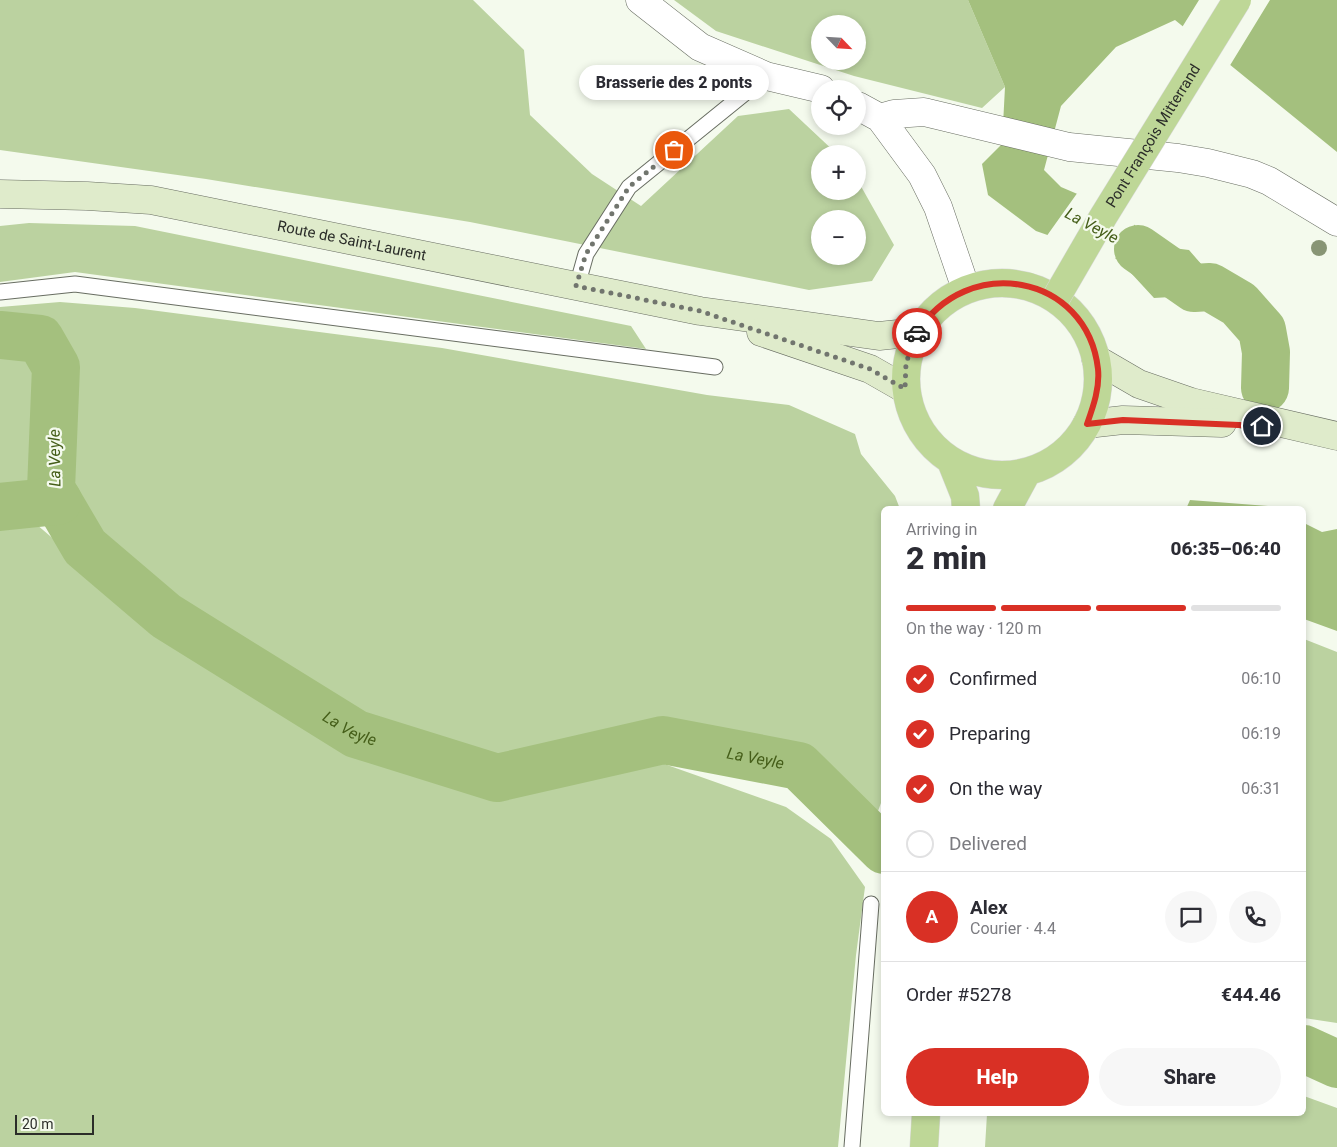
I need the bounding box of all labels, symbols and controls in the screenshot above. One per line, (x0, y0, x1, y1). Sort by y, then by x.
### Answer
north arrow (811, 15, 866, 70)
map controls (811, 15, 866, 265)
street label: Pont François Mitterrand (1102, 61, 1204, 211)
callout: Brasserie des 2 ponts (579, 65, 769, 100)
text: Brasserie des 2 ponts (596, 73, 752, 92)
button: locate (811, 80, 866, 135)
pin (653, 129, 695, 171)
icon: bag (660, 136, 688, 164)
button: + (811, 145, 866, 200)
water label: La Veyle (1062, 203, 1122, 247)
button: − (811, 210, 866, 265)
street label: Route de Saint-Laurent (276, 217, 428, 264)
courier (892, 308, 942, 358)
icon: car (903, 319, 931, 347)
pin (1241, 405, 1283, 447)
icon: home (1248, 412, 1276, 440)
water label: La Veyle (44, 429, 65, 487)
text: Arriving in (906, 520, 977, 539)
text: 06:35–06:40 (1170, 537, 1281, 560)
text: 2 min (906, 539, 987, 577)
text: On the way · 120 m (906, 619, 1042, 638)
icon: check (906, 665, 934, 693)
text: Confirmed (949, 667, 1037, 690)
text: 06:10 (1241, 669, 1281, 688)
water label: La Veyle (320, 707, 379, 750)
icon: check (906, 720, 934, 748)
text: Preparing (949, 722, 1031, 745)
text: 06:19 (1241, 724, 1281, 743)
water label: La Veyle (725, 743, 786, 773)
icon: check (906, 775, 934, 803)
text: On the way (949, 777, 1042, 800)
text: 06:31 (1241, 779, 1281, 798)
text: Delivered (949, 832, 1027, 855)
button: chat (1165, 891, 1217, 943)
button: phone (1229, 891, 1281, 943)
text: Alex (970, 896, 1008, 919)
text: A (926, 905, 938, 928)
text: Courier · 4.4 (970, 919, 1056, 938)
text: Order #5278 (906, 983, 1012, 1006)
text: €44.46 (1221, 983, 1281, 1006)
button: Help (906, 1048, 1089, 1106)
button: Share (1099, 1048, 1281, 1106)
scale bar (15, 1112, 94, 1135)
text: 20 m (22, 1116, 54, 1132)

